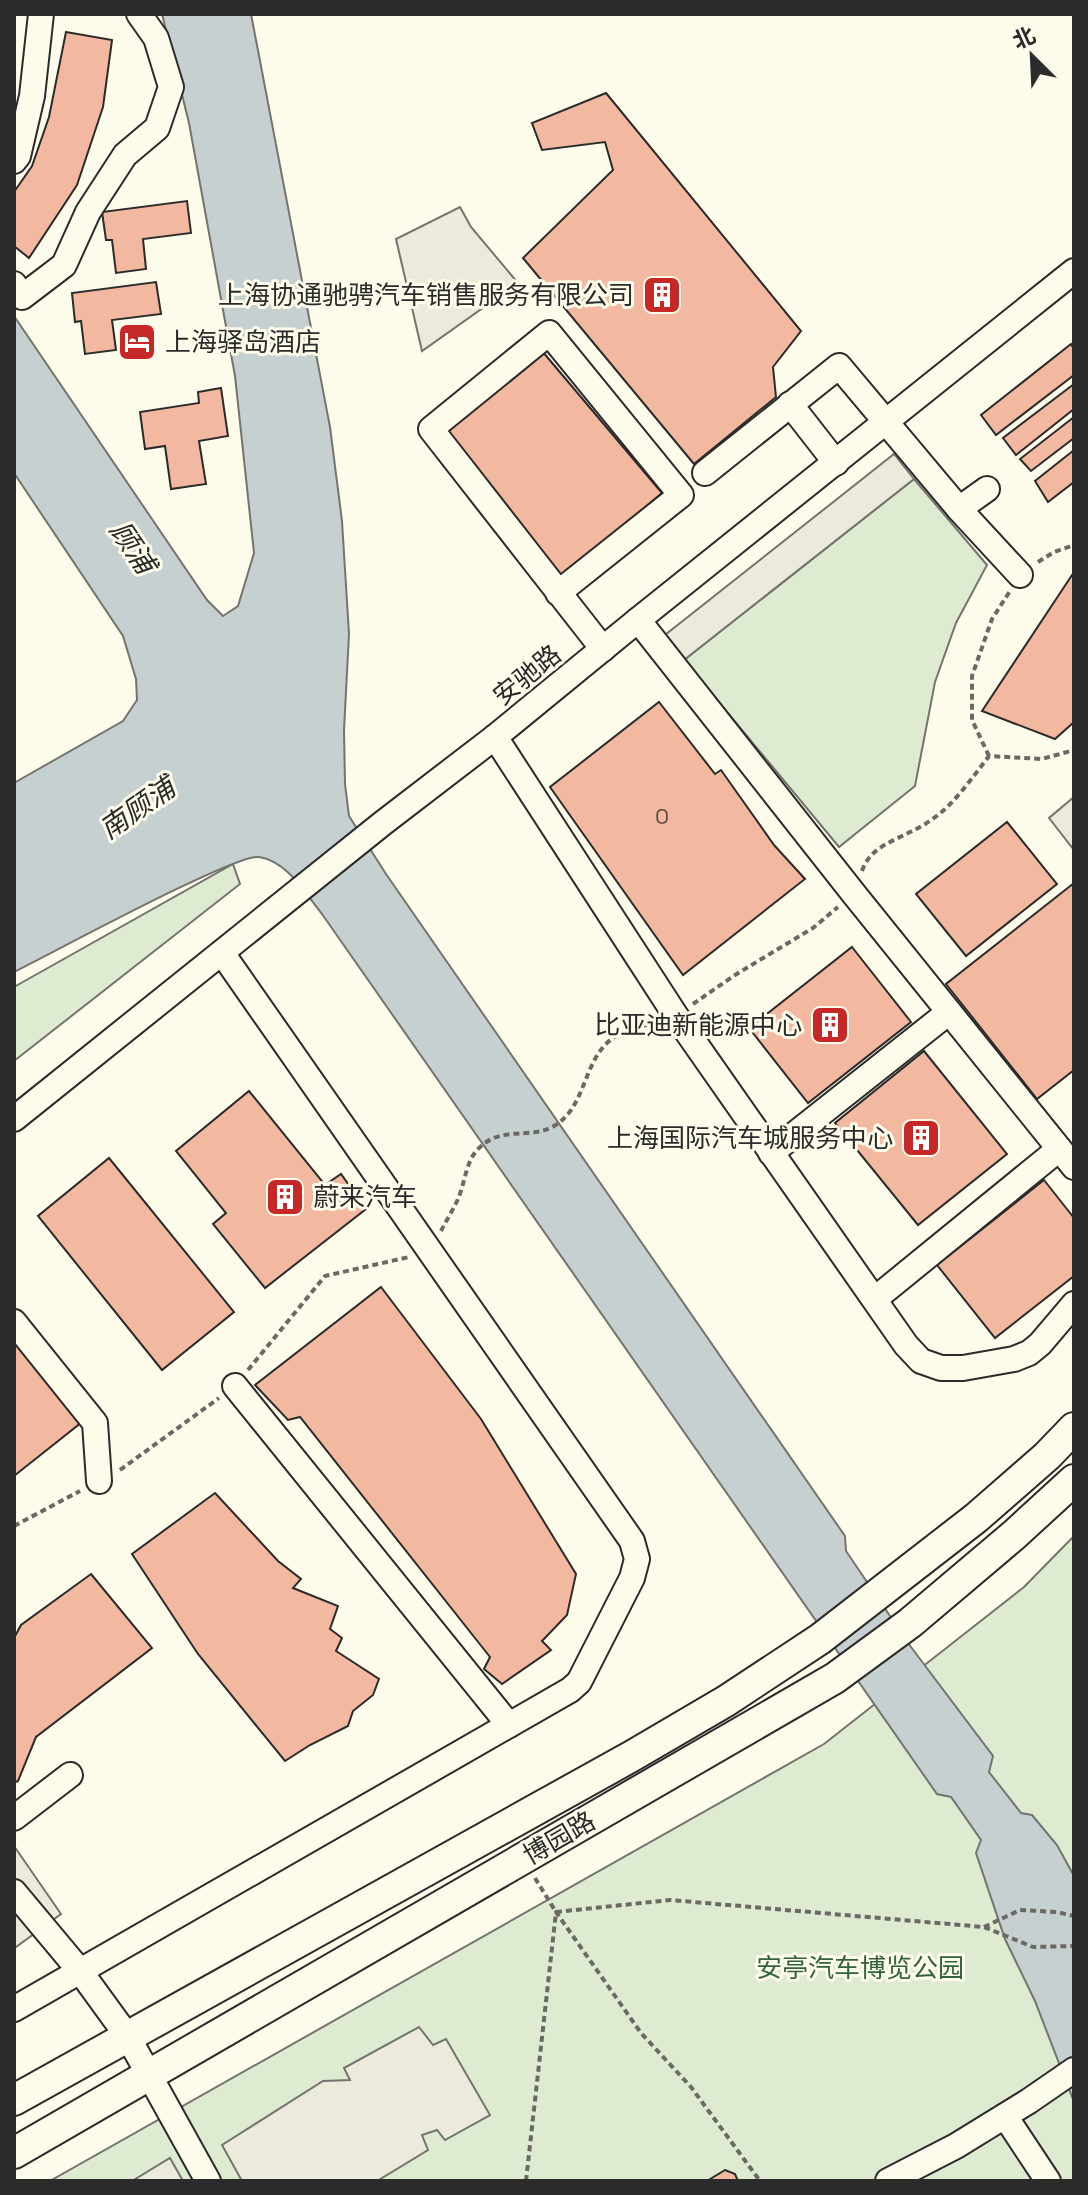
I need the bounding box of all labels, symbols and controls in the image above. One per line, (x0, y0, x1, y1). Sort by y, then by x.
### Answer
north arrow (992, 16, 1072, 96)
text: 北 (1008, 20, 1040, 55)
building icon: 上海协通驰骋汽车销售服务有限公司 (641, 274, 683, 316)
place label: 上海协通驰骋汽车销售服务有限公司 (218, 278, 634, 312)
hotel icon: 上海驿岛酒店 (116, 321, 158, 363)
place label: 上海驿岛酒店 (165, 325, 321, 359)
water label: 顾浦 (102, 514, 166, 584)
street label: 安驰路 (486, 637, 568, 713)
water label: 南顾浦 (92, 767, 185, 847)
house number: 0 (655, 802, 669, 830)
building icon: 比亚迪新能源中心 (809, 1004, 851, 1046)
place label: 比亚迪新能源中心 (594, 1008, 802, 1042)
building icon: 上海国际汽车城服务中心 (900, 1117, 942, 1159)
place label: 上海国际汽车城服务中心 (607, 1121, 893, 1155)
building icon: 蔚来汽车 (264, 1176, 306, 1218)
place label: 蔚来汽车 (313, 1180, 417, 1214)
street label: 博园路 (517, 1804, 601, 1872)
park label: 安亭汽车博览公园 (756, 1951, 964, 1985)

